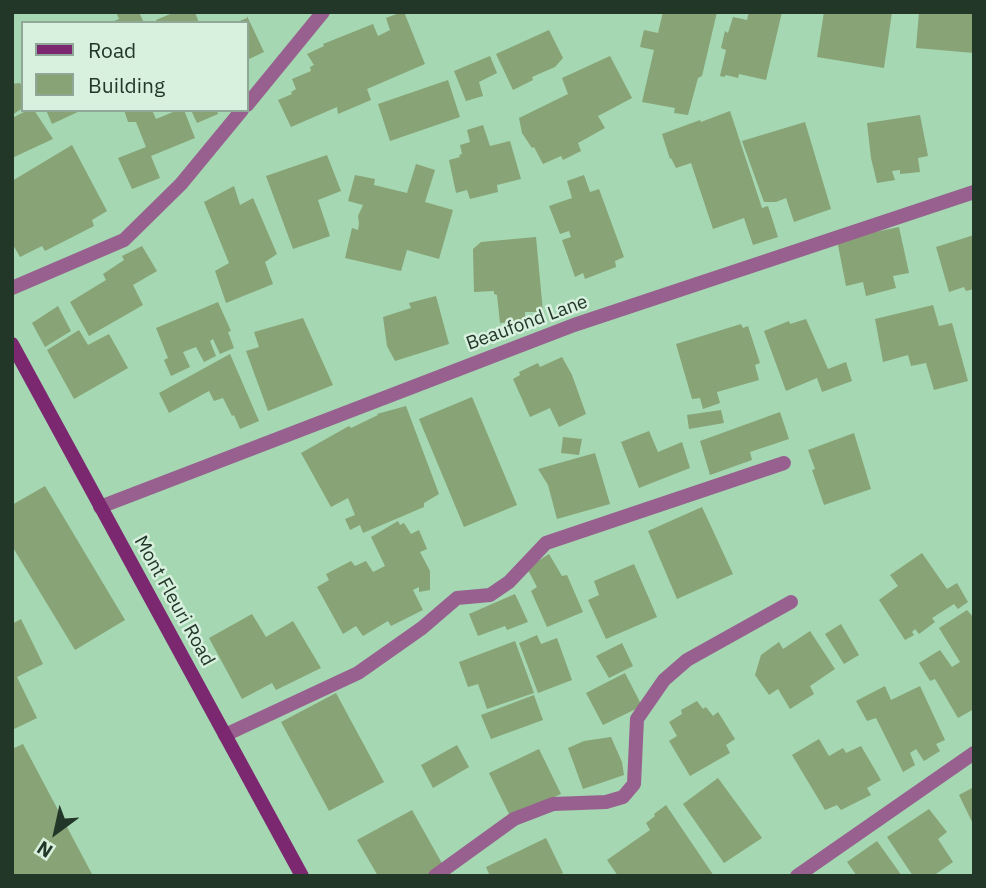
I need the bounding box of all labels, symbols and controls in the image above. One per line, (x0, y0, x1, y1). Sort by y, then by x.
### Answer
legend (21, 21, 248, 112)
text: Road (88, 36, 136, 64)
text: Building (88, 71, 165, 99)
street label: Beaufond Lane (463, 290, 591, 356)
street label: Mont Fleuri Road (129, 532, 219, 670)
north arrow (21, 797, 91, 867)
text: N (32, 836, 57, 863)

